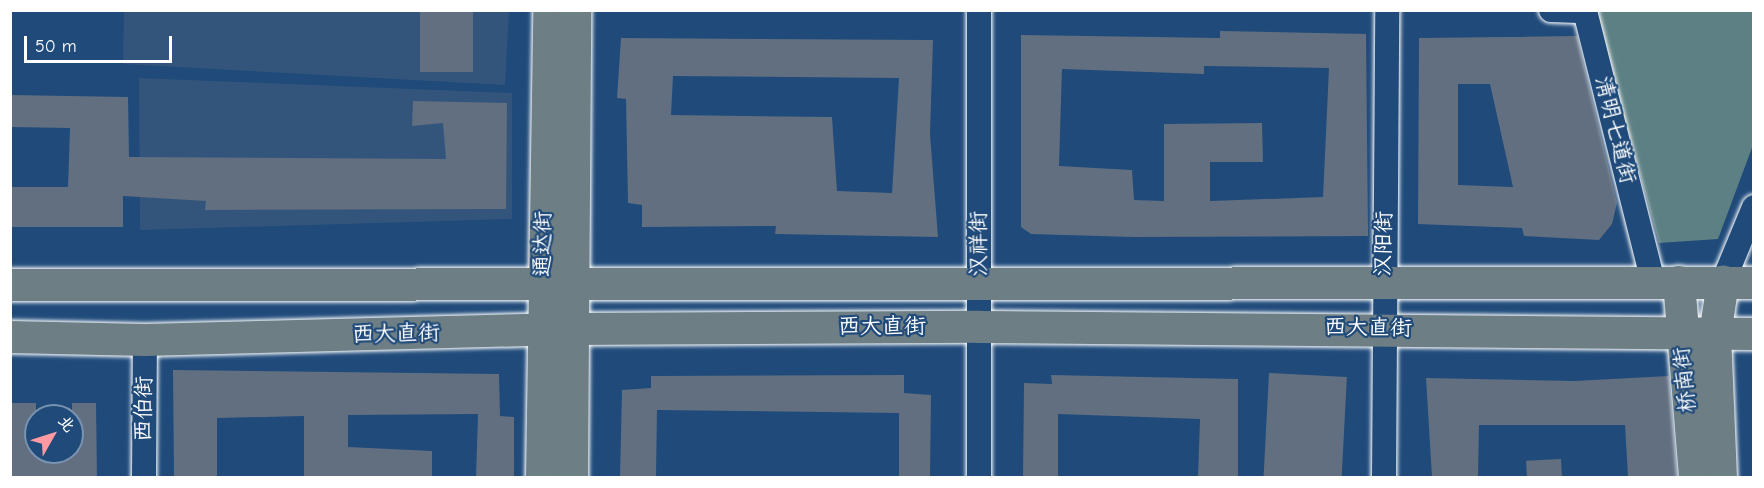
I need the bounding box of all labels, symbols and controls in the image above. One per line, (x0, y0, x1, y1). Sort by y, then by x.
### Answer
scale bar (27, 24, 176, 62)
text: 50 m (35, 36, 77, 57)
street label: 清明七道街 (1589, 73, 1641, 187)
street label: 通达街 (529, 211, 557, 277)
street label: 汉祥街 (966, 211, 992, 277)
street label: 汉阳街 (1370, 211, 1398, 277)
street label: 西大直街 (838, 314, 926, 340)
street label: 西大直街 (1324, 314, 1412, 342)
street label: 西大直街 (352, 320, 440, 348)
street label: 桥南街 (1668, 346, 1702, 414)
street label: 西伯街 (130, 376, 158, 442)
north arrow (24, 404, 84, 464)
text: 北 (54, 412, 78, 436)

